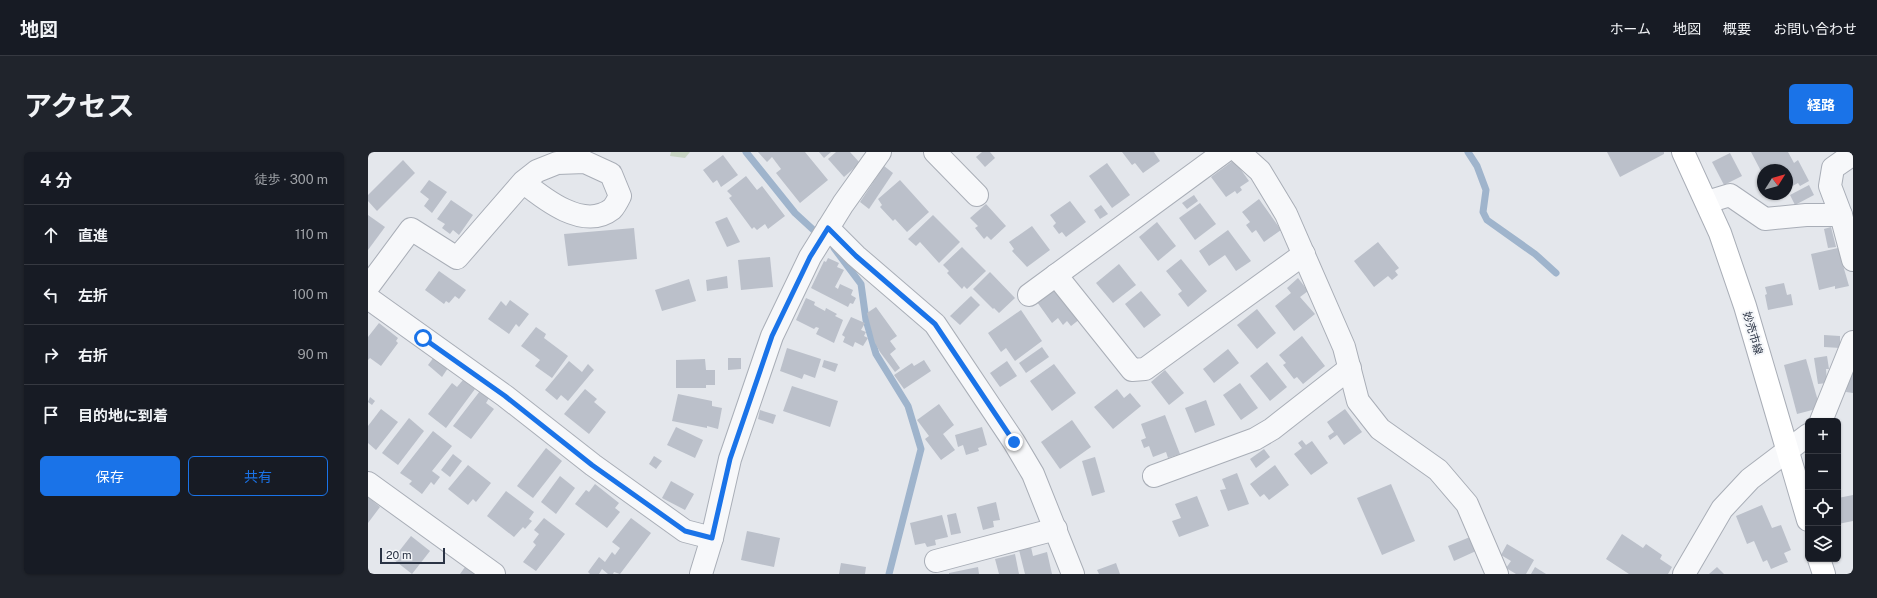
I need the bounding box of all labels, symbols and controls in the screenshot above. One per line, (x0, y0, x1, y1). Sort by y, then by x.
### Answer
text: 地図 (20, 18, 58, 40)
text: ホーム (1609, 21, 1651, 37)
text: 地図 (1673, 21, 1701, 37)
text: 概要 (1723, 21, 1751, 37)
text: お問い合わせ (1773, 21, 1857, 37)
button: 経路 (1789, 84, 1853, 124)
text: アクセス (24, 89, 135, 122)
north arrow (1757, 164, 1793, 200)
text: 4 分 (40, 170, 72, 190)
text: 徒歩 · 300 m (254, 172, 328, 187)
icon: ahead (40, 224, 62, 246)
text: 直進 (78, 227, 108, 244)
text: 110 m (295, 227, 328, 242)
icon: left (40, 284, 62, 306)
text: 左折 (78, 287, 108, 304)
text: 100 m (292, 287, 328, 302)
street label: 妙売市線 (1741, 310, 1765, 356)
route start (414, 329, 432, 347)
icon: right (40, 344, 62, 366)
text: 右折 (78, 347, 108, 364)
text: 90 m (298, 347, 328, 362)
icon: arrive (40, 404, 62, 426)
text: 目的地に到着 (78, 407, 168, 424)
map controls (1805, 418, 1841, 562)
button: + (1805, 418, 1841, 454)
route end (1005, 433, 1023, 451)
button: − (1805, 454, 1841, 490)
button: 保存 (40, 456, 180, 496)
button: 共有 (188, 456, 328, 496)
button: locate (1805, 490, 1841, 526)
button: layers (1805, 526, 1841, 562)
scale bar (380, 546, 445, 565)
text: 20 m (386, 549, 411, 561)

